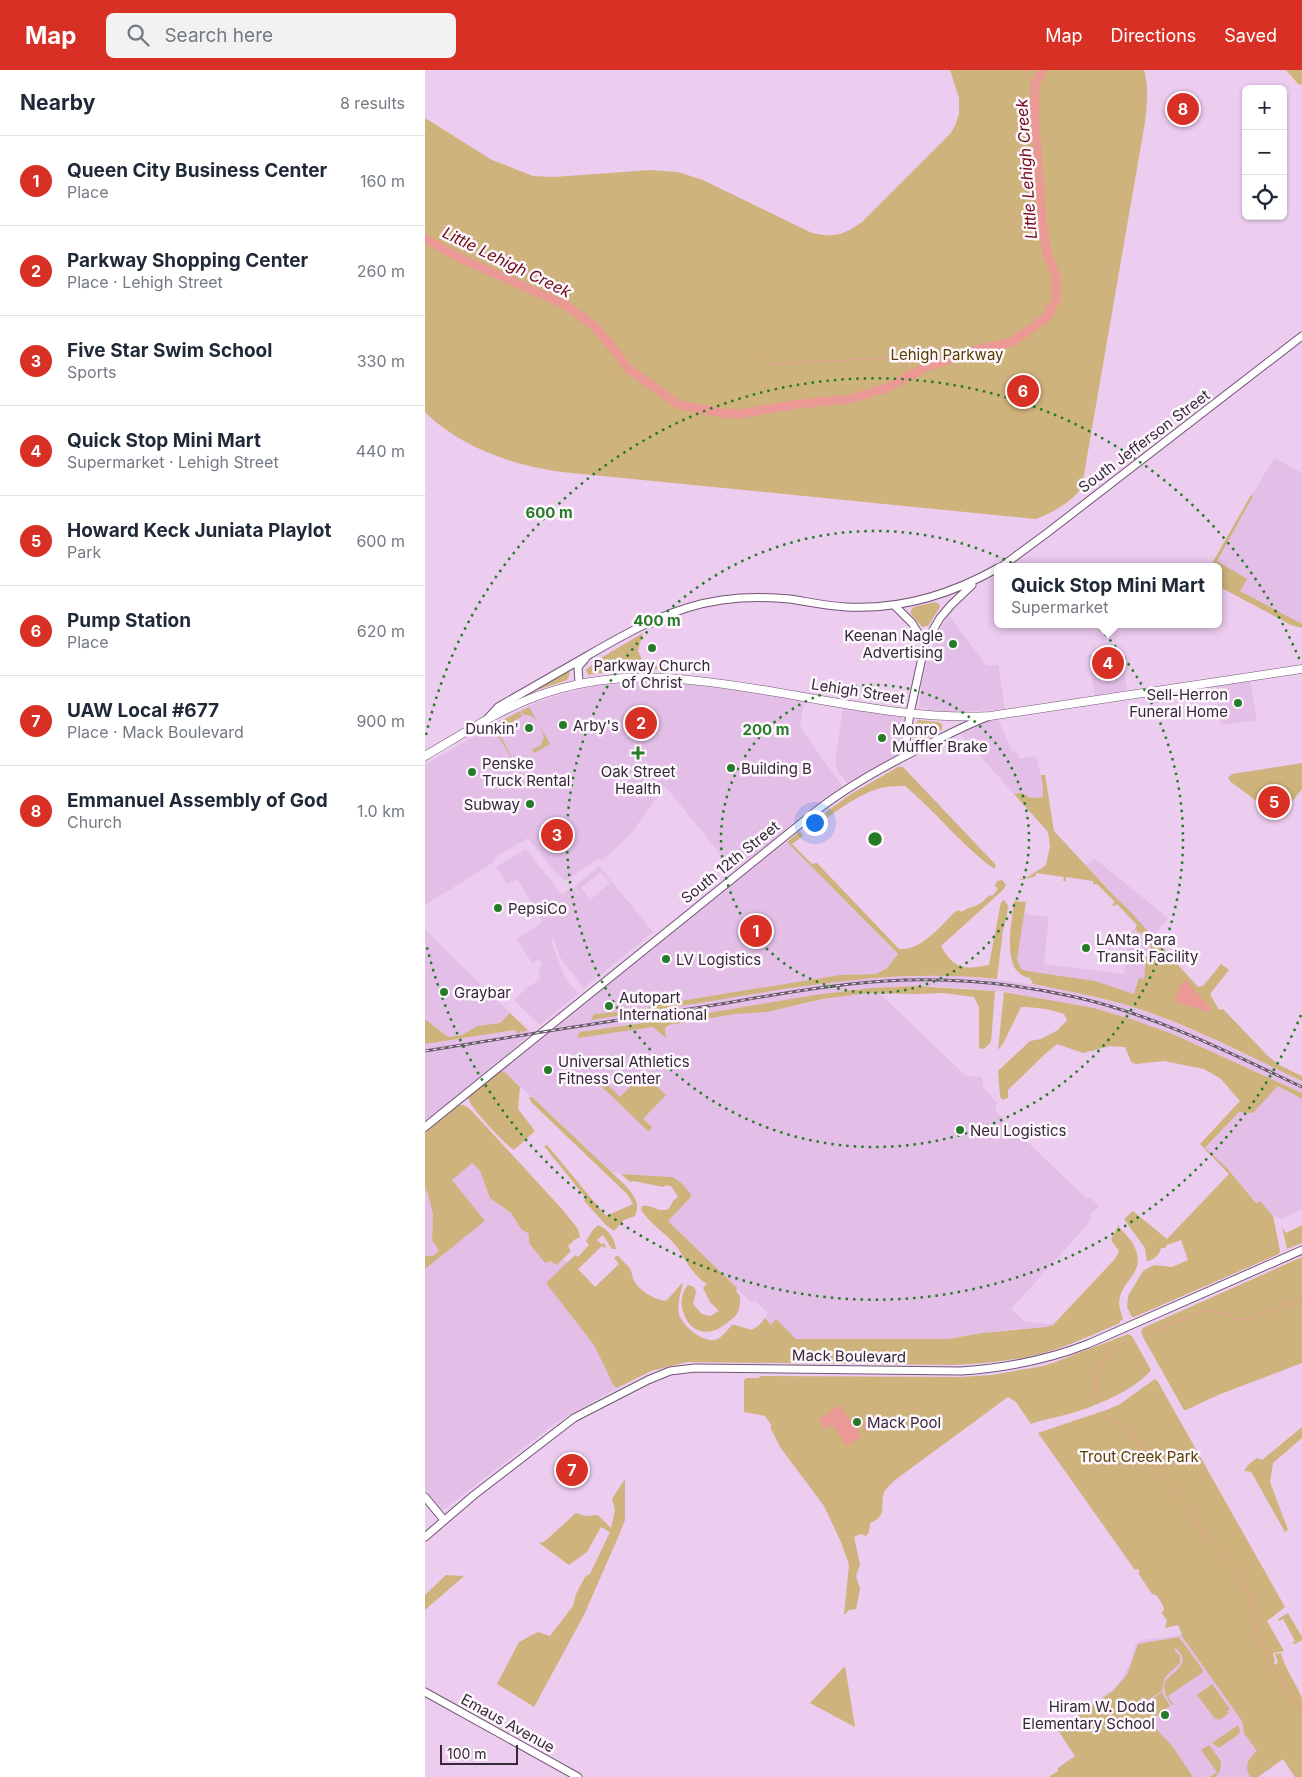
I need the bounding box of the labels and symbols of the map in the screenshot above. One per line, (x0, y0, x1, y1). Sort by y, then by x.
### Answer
pin: 8 (1167, 90, 1199, 128)
water label: Little Lehigh Creek (1011, 98, 1041, 240)
water label: Little Lehigh Creek (439, 222, 575, 302)
park label: Lehigh Parkway (890, 345, 1004, 364)
pin: 6 (1007, 372, 1039, 410)
street label: South Jefferson Street (1075, 385, 1214, 497)
text: 600 m (525, 503, 573, 522)
text: 400 m (633, 611, 681, 630)
place label: Keenan Nagle Advertising (844, 626, 943, 662)
marker: Keenan Nagle Advertising (947, 638, 959, 650)
marker: Parkway Church of Christ (646, 642, 658, 654)
pin: 4 (1092, 644, 1124, 682)
place label: Parkway Church of Christ (594, 656, 710, 692)
street label: Lehigh Street (810, 674, 906, 708)
place label: Sell-Herron Funeral Home (1129, 685, 1228, 721)
marker: Sell-Herron Funeral Home (1232, 697, 1244, 709)
pin: 2 (625, 704, 657, 742)
place label: Arby's (573, 716, 619, 735)
place label: Dunkin' (465, 719, 519, 738)
marker: Arby's (557, 719, 569, 731)
text: 200 m (743, 720, 789, 739)
place label: Monro Muffler Brake (892, 720, 988, 756)
marker: Dunkin' (523, 722, 535, 734)
marker: Monro Muffler Brake (876, 732, 888, 744)
marker: Oak Street Health (631, 746, 645, 760)
place label: Penske Truck Rental (482, 754, 570, 790)
place label: Building B (741, 759, 812, 778)
place label: Oak Street Health (601, 762, 675, 798)
marker: Building B (725, 762, 737, 774)
marker: Penske Truck Rental (466, 766, 478, 778)
pin: 5 (1258, 783, 1290, 821)
place label: Subway (464, 795, 521, 814)
marker: Subway (524, 798, 536, 810)
your location (802, 810, 828, 836)
pin: 3 (541, 816, 573, 854)
street label: South 12th Street (677, 816, 783, 907)
centre of rings (866, 830, 884, 848)
place label: PepsiCo (508, 899, 567, 918)
marker: PepsiCo (492, 902, 504, 914)
pin: 1 (740, 912, 772, 950)
place label: LANta Para Transit Facility (1096, 930, 1199, 966)
marker: LANta Para Transit Facility (1080, 942, 1092, 954)
place label: LV Logistics (676, 950, 761, 969)
marker: LV Logistics (660, 953, 672, 965)
place label: Graybar (454, 983, 511, 1002)
marker: Graybar (438, 986, 450, 998)
place label: Autopart International (619, 988, 707, 1024)
marker: Autopart International (603, 1000, 615, 1012)
place label: Universal Athletics Fitness Center (558, 1052, 690, 1088)
marker: Universal Athletics Fitness Center (542, 1064, 554, 1076)
place label: Neu Logistics (970, 1121, 1066, 1140)
marker: Neu Logistics (954, 1124, 966, 1136)
street label: Mack Boulevard (792, 1346, 906, 1366)
place label: Mack Pool (867, 1413, 941, 1432)
marker: Mack Pool (851, 1416, 863, 1428)
park label: Trout Creek Park (1079, 1447, 1200, 1466)
pin: 7 (556, 1451, 588, 1489)
street label: Emaus Avenue (458, 1689, 558, 1757)
place label: Hiram W. Dodd Elementary School (1022, 1697, 1155, 1733)
marker: Hiram W. Dodd Elementary School (1159, 1709, 1171, 1721)
scale bar (440, 1742, 517, 1765)

